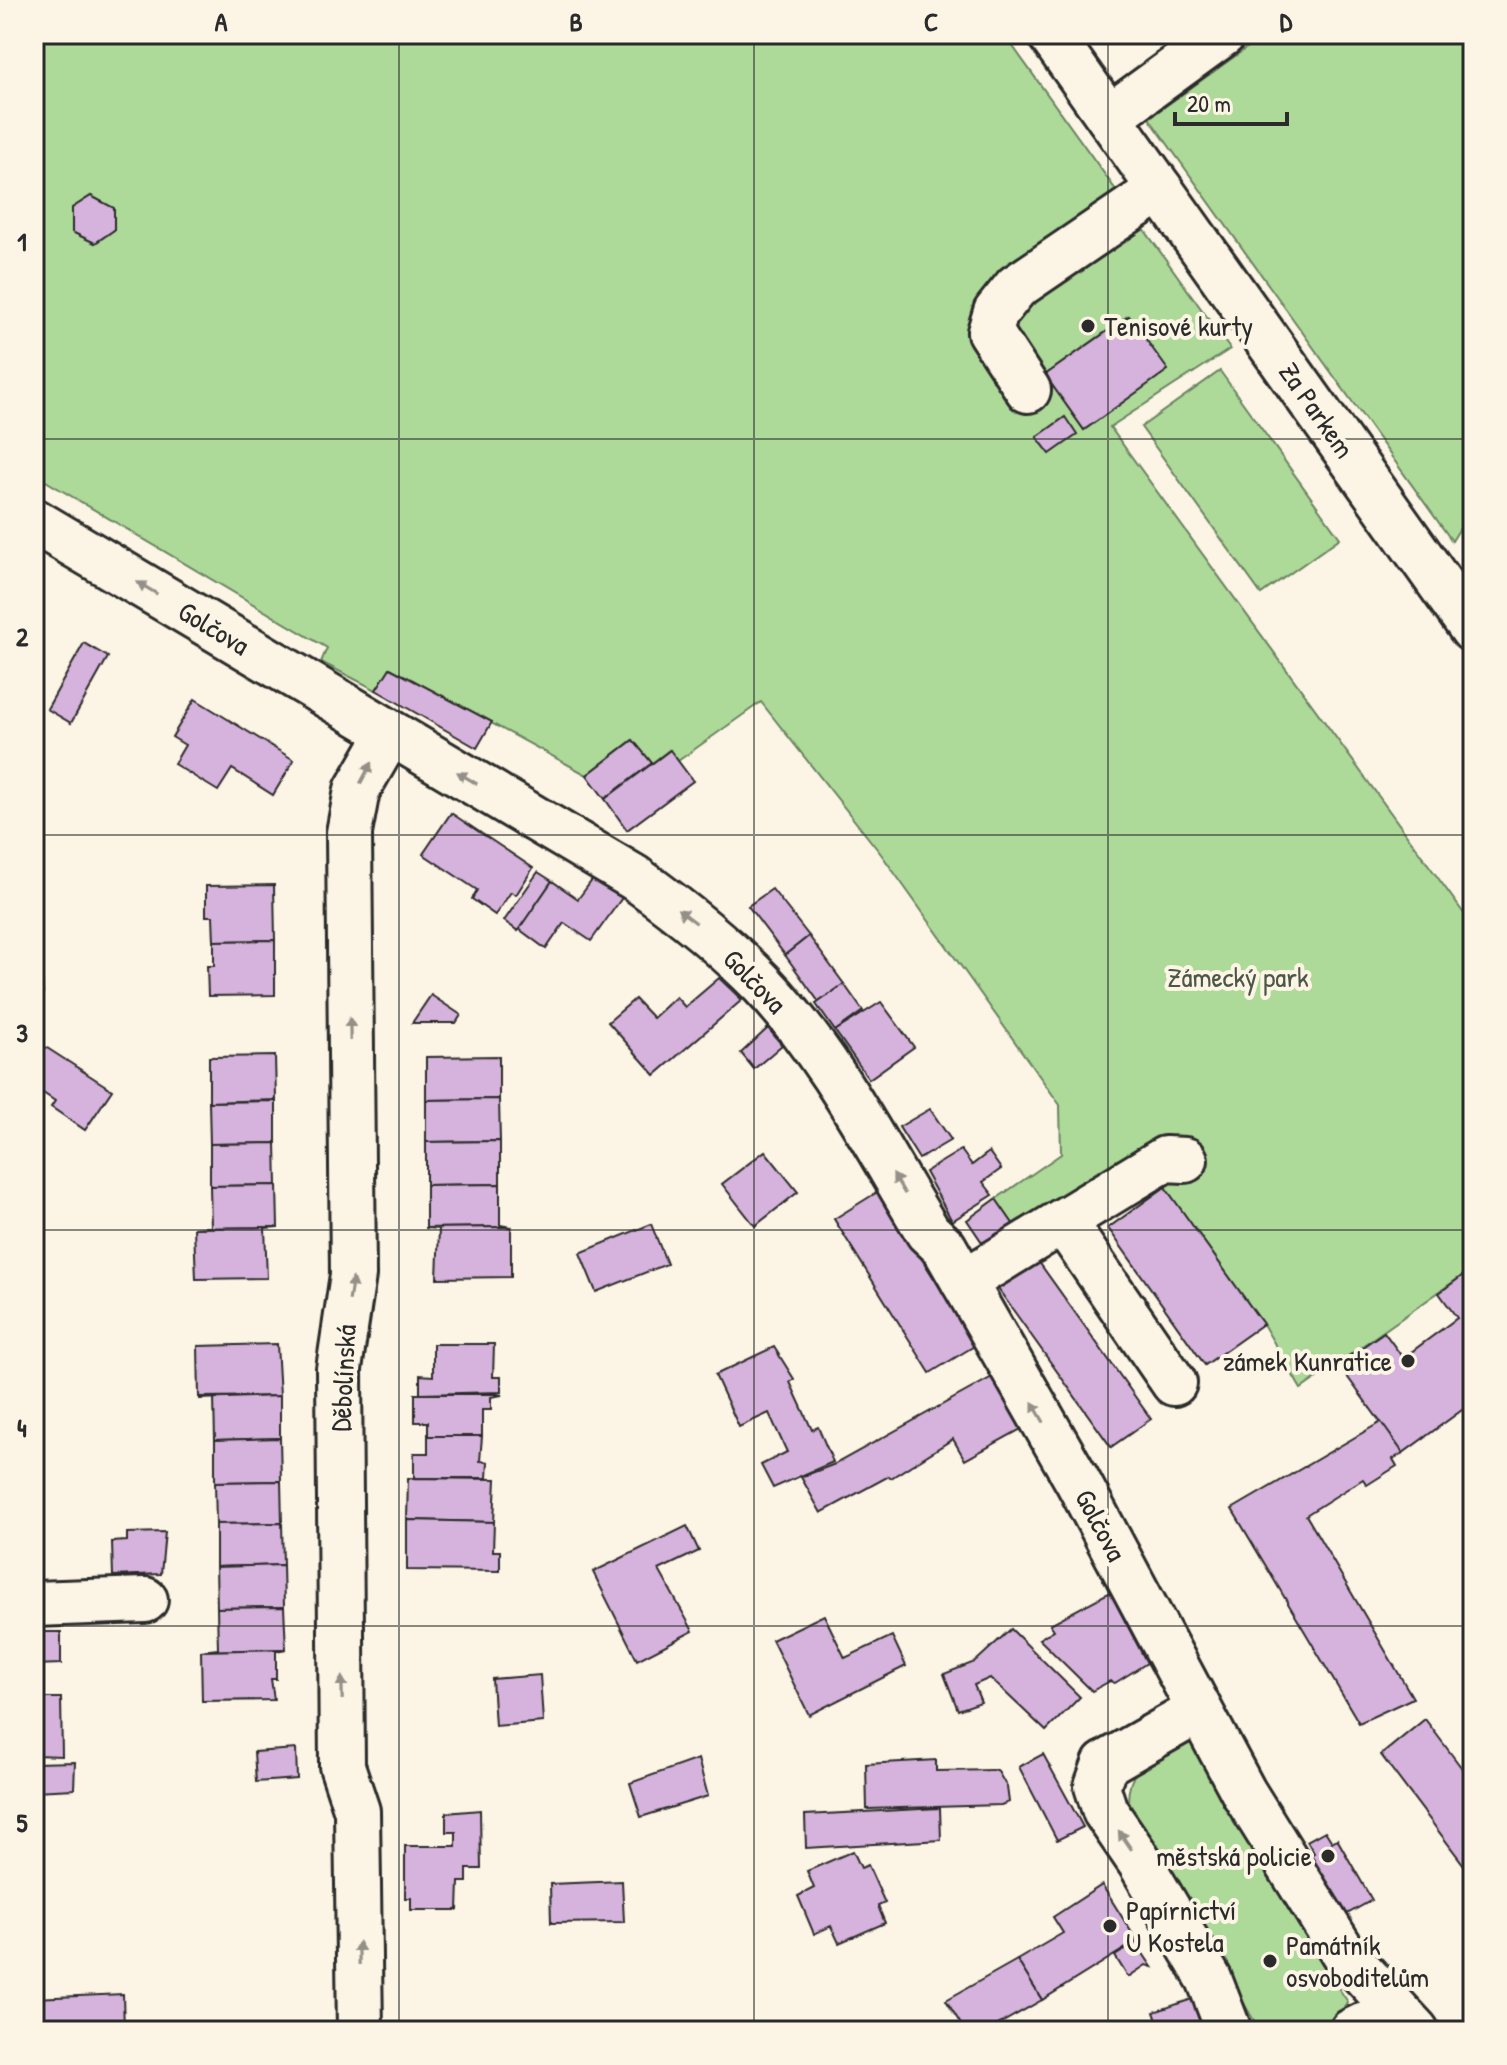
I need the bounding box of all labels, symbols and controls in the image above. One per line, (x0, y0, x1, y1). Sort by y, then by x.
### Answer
text: A (215, 4, 228, 39)
text: B (569, 4, 583, 39)
text: C (924, 4, 938, 39)
text: D (1280, 4, 1293, 39)
scale bar (1175, 76, 1287, 126)
text: 20 m (1187, 87, 1231, 119)
text: 1 (17, 224, 27, 259)
place label: Tenisové kurty (1104, 307, 1253, 345)
marker: Tenisové kurty (1079, 317, 1097, 335)
street label: Za Parkem (1270, 355, 1364, 465)
one-way arrow (136, 581, 158, 595)
street label: Golčova (171, 592, 257, 664)
text: 2 (16, 619, 29, 654)
one-way arrow (360, 761, 373, 784)
one-way arrow (456, 772, 478, 786)
one-way arrow (676, 908, 698, 924)
street label: Golčova (715, 940, 795, 1022)
park label: Zámecký park (1167, 958, 1309, 996)
text: 3 (16, 1015, 28, 1050)
one-way arrow (344, 1016, 357, 1041)
one-way arrow (892, 1173, 906, 1195)
one-way arrow (345, 1276, 358, 1301)
street label: Děbolínská (321, 1324, 365, 1432)
place label: zámek Kunratice (1223, 1342, 1392, 1380)
marker: zámek Kunratice (1399, 1352, 1417, 1370)
one-way arrow (1031, 1401, 1045, 1423)
text: 4 (17, 1410, 27, 1445)
street label: Golčova (1066, 1482, 1136, 1568)
one-way arrow (336, 1675, 348, 1700)
text: 5 (17, 1805, 28, 1840)
one-way arrow (1118, 1830, 1133, 1851)
place label: městská policie (1156, 1837, 1312, 1875)
marker: městská policie (1319, 1847, 1337, 1865)
place label: Papírnictví U Kostela (1126, 1891, 1236, 1961)
marker: Papírnictví U Kostela (1101, 1917, 1119, 1935)
place label: Památník osvoboditelům (1286, 1926, 1429, 1996)
one-way arrow (352, 1940, 365, 1965)
marker: Památník osvoboditelům (1261, 1952, 1279, 1970)

